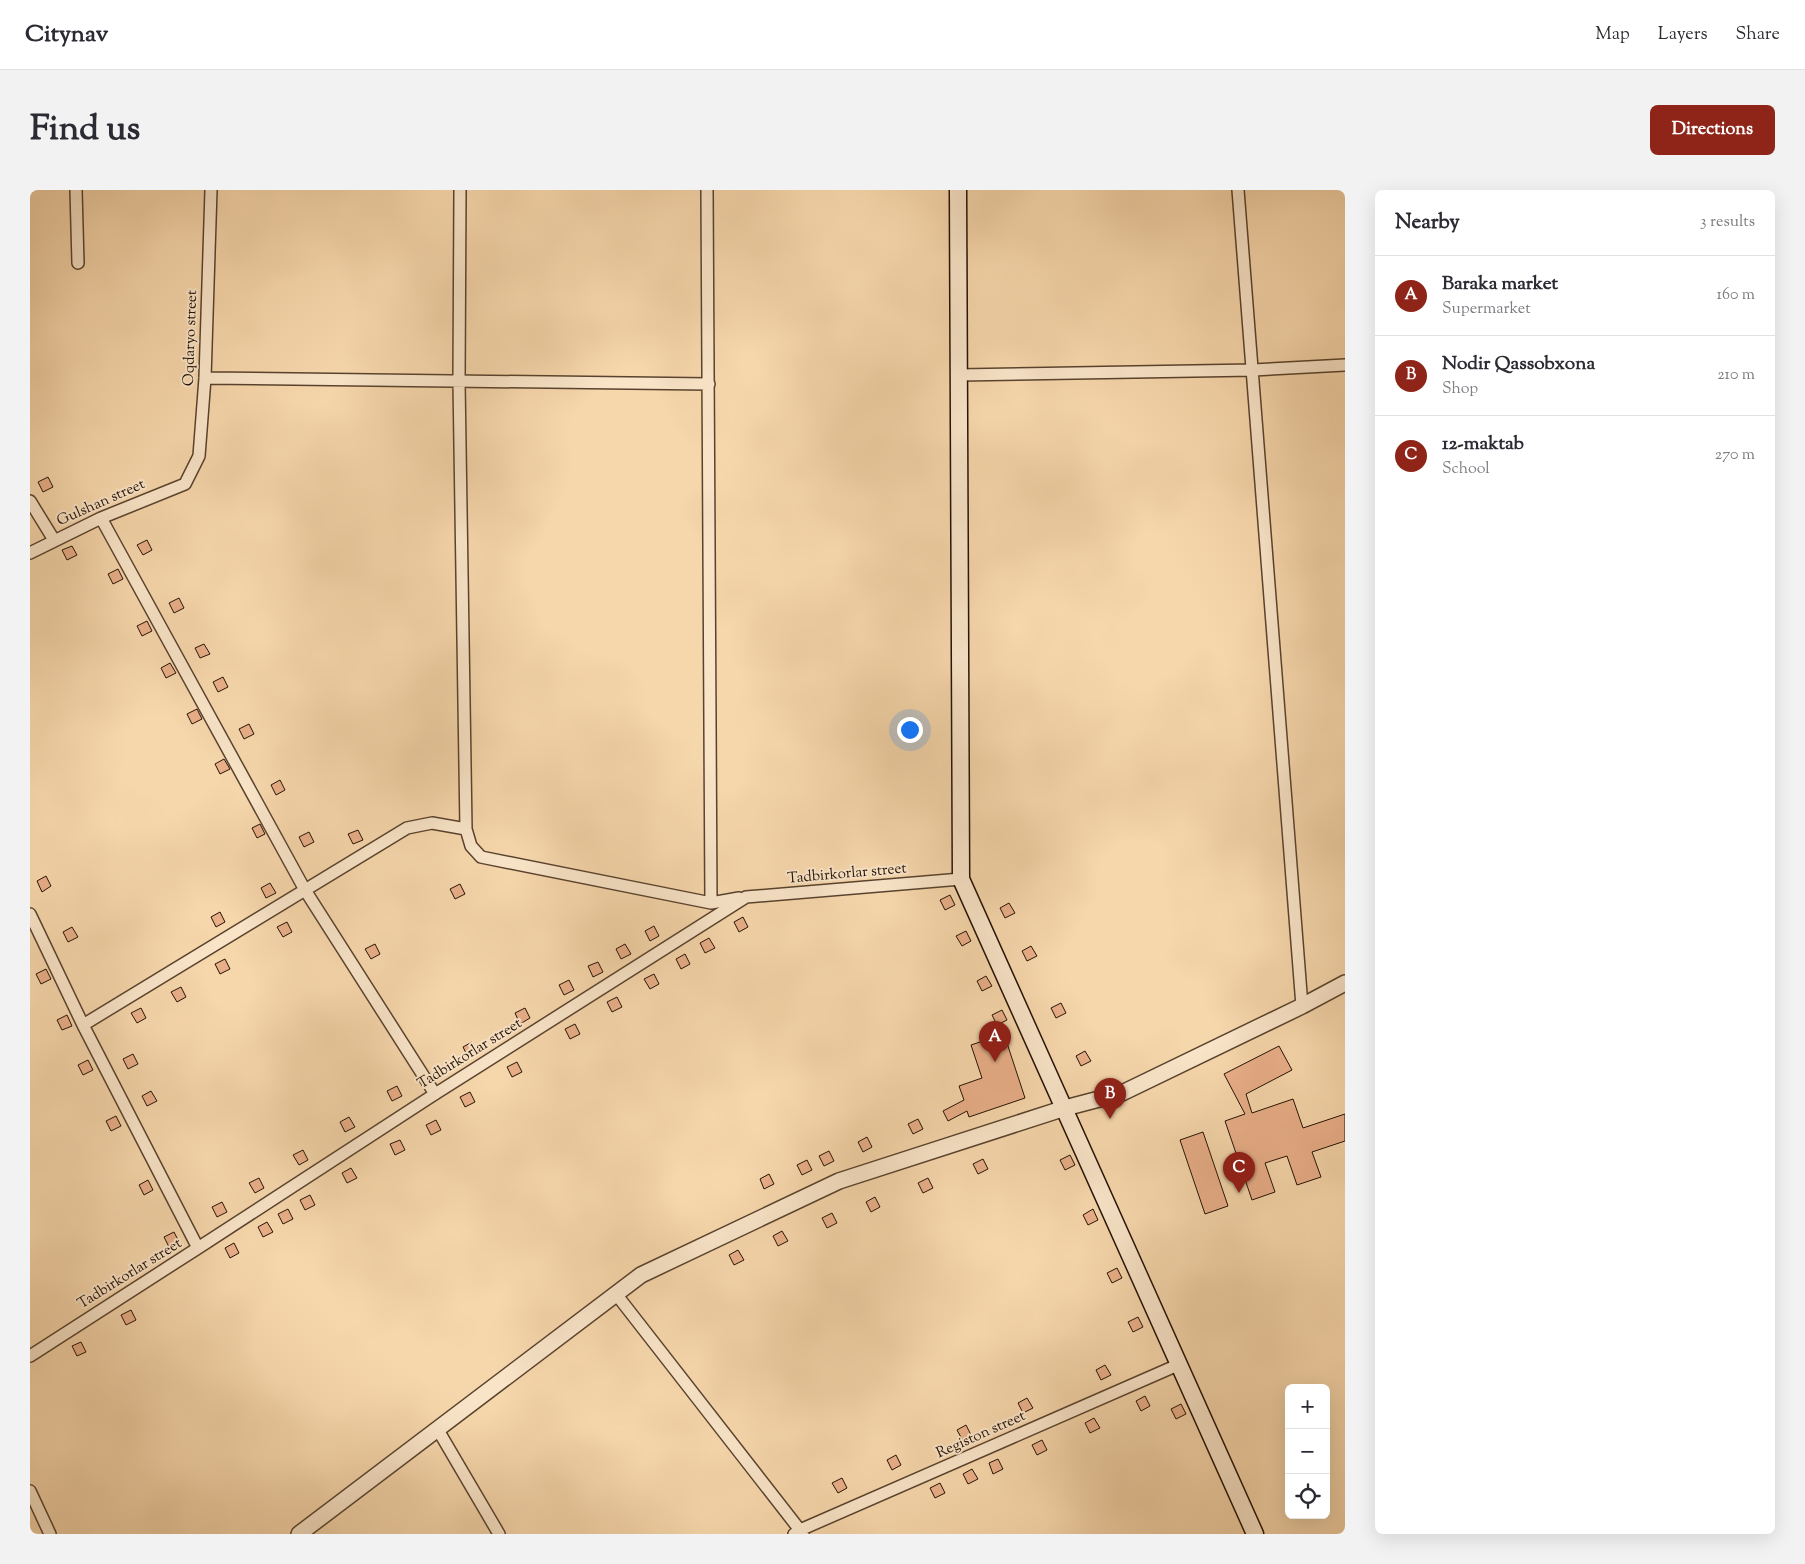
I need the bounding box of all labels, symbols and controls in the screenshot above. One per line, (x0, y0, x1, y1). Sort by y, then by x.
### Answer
text: Citynav (25, 18, 108, 52)
text: Map (1595, 22, 1630, 48)
text: Layers (1658, 22, 1708, 48)
text: Share (1736, 22, 1780, 48)
text: Find us (30, 105, 140, 156)
button: Directions (1650, 105, 1775, 155)
text: Nearby (1395, 208, 1460, 238)
text: 3 results (1700, 211, 1755, 234)
text: Baraka market (1442, 271, 1558, 298)
text: A (1405, 284, 1418, 307)
text: 160 m (1717, 284, 1755, 307)
street label: Oqdaryo street (179, 290, 203, 386)
text: Supermarket (1442, 298, 1531, 321)
text: Nodir Qassobxona (1442, 351, 1595, 378)
text: B (1406, 364, 1416, 387)
text: 210 m (1717, 364, 1755, 387)
text: Shop (1442, 378, 1478, 401)
text: 12-maktab (1442, 431, 1524, 458)
text: C (1405, 444, 1417, 467)
text: 270 m (1715, 444, 1755, 467)
text: School (1442, 458, 1490, 481)
street label: Gulshan street (54, 474, 148, 532)
your location (897, 717, 923, 743)
street label: Tadbirkorlar street (787, 858, 907, 890)
street label: Tadbirkorlar street (414, 1013, 526, 1095)
pin: A (979, 1021, 1011, 1062)
pin: B (1094, 1078, 1126, 1119)
pin: C (1223, 1152, 1255, 1193)
street label: Tadbirkorlar street (74, 1233, 186, 1315)
map controls (1285, 1384, 1330, 1519)
button: + (1285, 1384, 1330, 1429)
street label: Registon street (933, 1406, 1029, 1464)
button: − (1285, 1429, 1330, 1474)
button: locate (1285, 1474, 1330, 1519)

